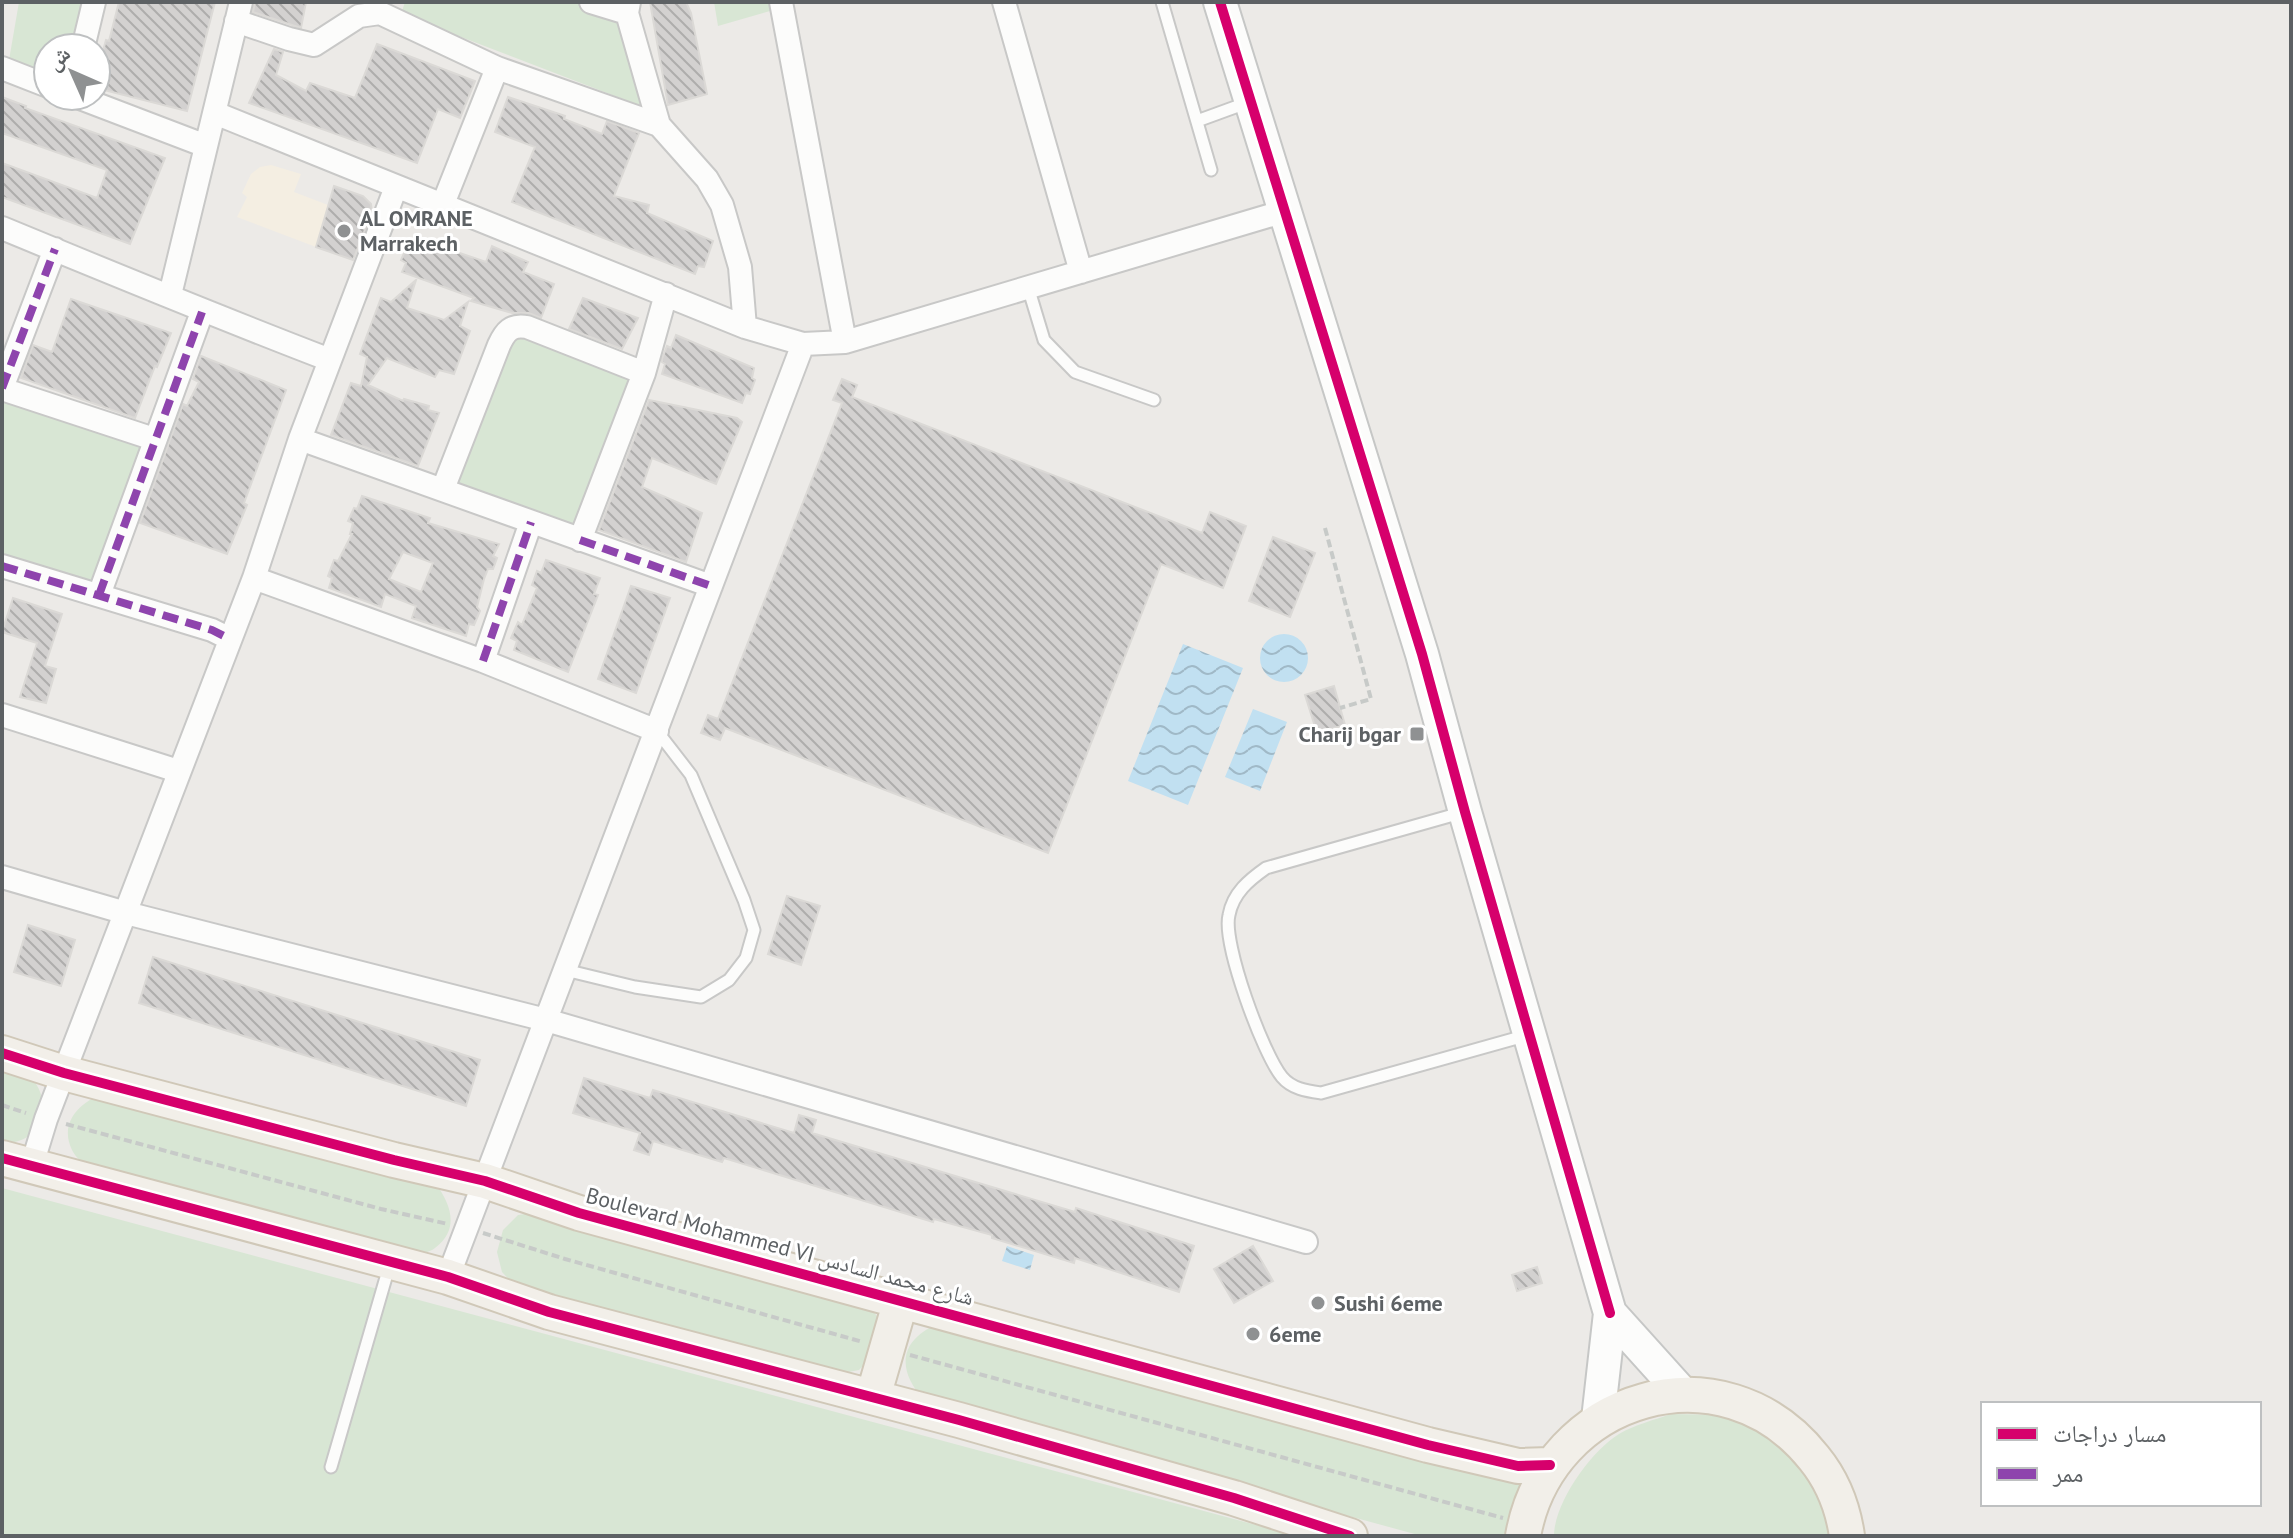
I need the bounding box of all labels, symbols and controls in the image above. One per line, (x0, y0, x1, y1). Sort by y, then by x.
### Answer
north arrow (32, 32, 112, 112)
text: ش (40, 40, 76, 76)
place label: AL OMRANE Marrakech (360, 204, 473, 257)
marker: AL OMRANE Marrakech (335, 222, 353, 240)
place label: Charij bgar (1298, 720, 1401, 748)
marker: Charij bgar (1408, 725, 1426, 743)
street label: Boulevard Mohammed VI شارع محمد السادس (583, 1181, 977, 1311)
place label: Sushi 6eme (1334, 1289, 1443, 1317)
marker: Sushi 6eme (1309, 1294, 1327, 1312)
place label: 6eme (1269, 1320, 1322, 1348)
marker: 6eme (1244, 1325, 1262, 1343)
legend (1981, 1402, 2261, 1506)
text: مسار دراجات (2053, 1418, 2166, 1449)
text: ممر (2052, 1458, 2084, 1489)

